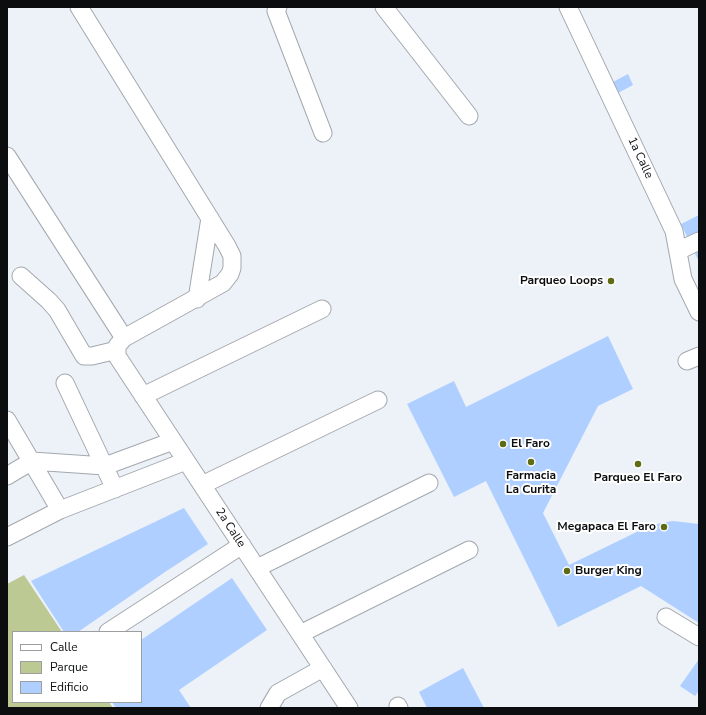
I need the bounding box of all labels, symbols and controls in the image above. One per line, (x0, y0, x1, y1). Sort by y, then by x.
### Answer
street label: 1a Calle (624, 135, 656, 181)
place label: Parqueo Loops (520, 274, 603, 288)
marker: Parqueo Loops (606, 276, 616, 286)
place label: El Faro (511, 437, 550, 451)
marker: El Faro (498, 439, 508, 449)
marker: Farmacia La Curita (526, 457, 536, 467)
marker: Parqueo El Faro (633, 459, 643, 469)
place label: Farmacia La Curita (506, 469, 556, 497)
place label: Parqueo El Faro (594, 471, 682, 485)
street label: 2a Calle (212, 505, 248, 551)
place label: Megapaca El Faro (557, 520, 656, 534)
marker: Megapaca El Faro (659, 522, 669, 532)
place label: Burger King (575, 564, 642, 578)
marker: Burger King (562, 566, 572, 576)
legend (12, 631, 142, 703)
text: Calle (50, 639, 78, 655)
text: Parque (50, 659, 88, 675)
text: Edificio (50, 679, 88, 695)

